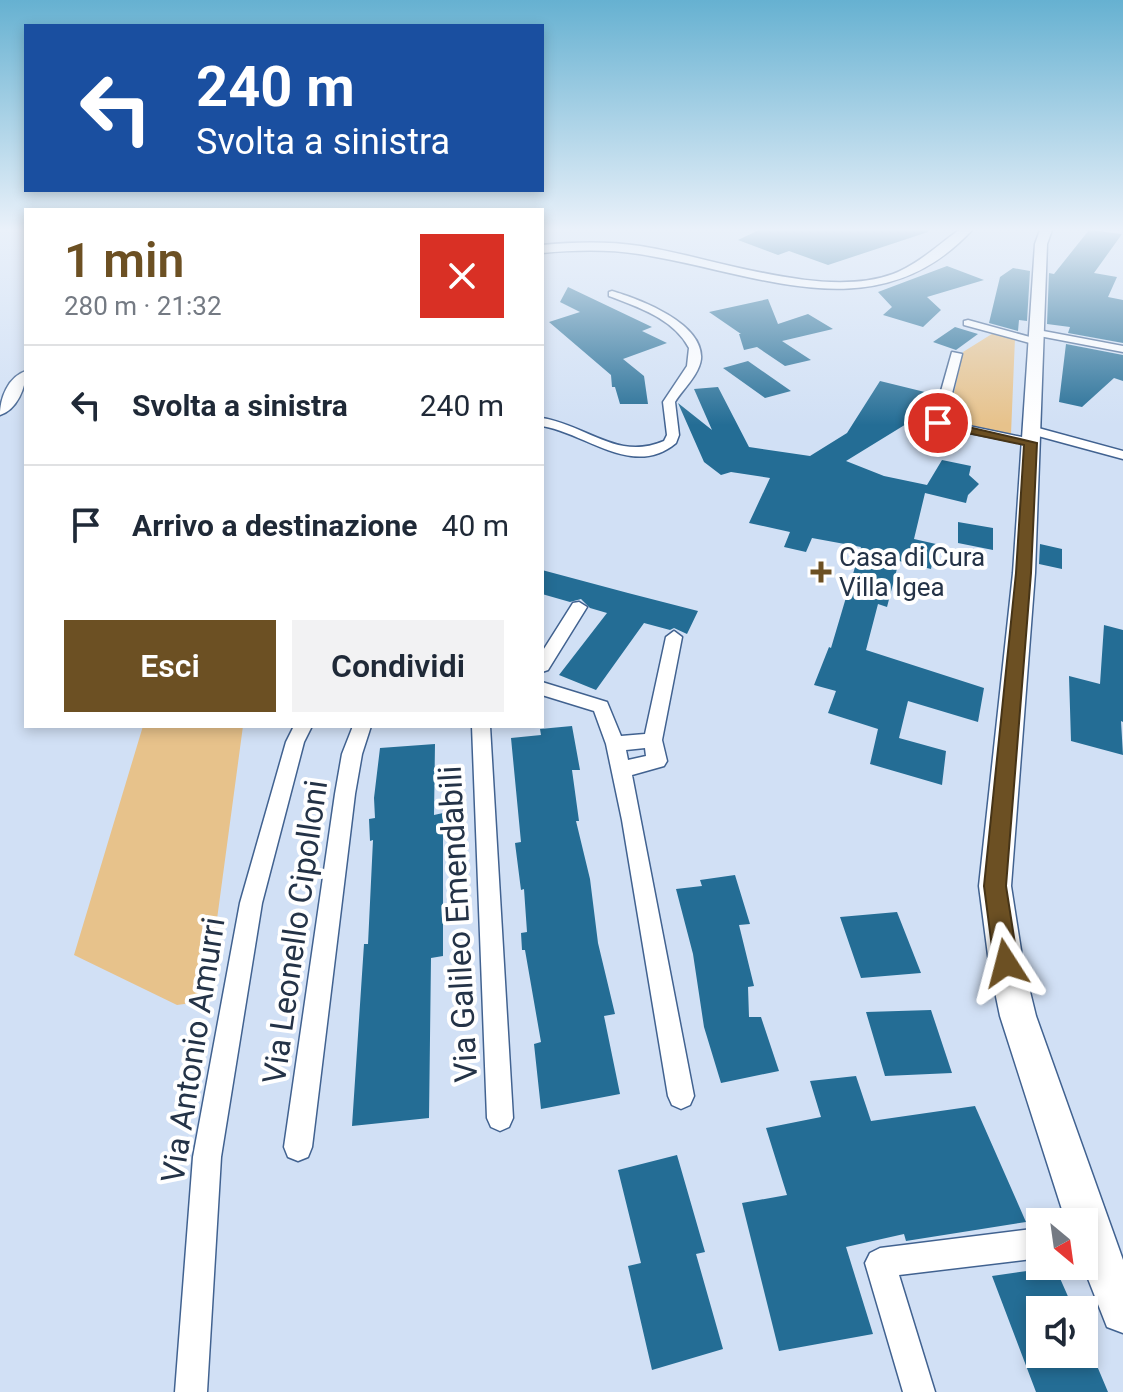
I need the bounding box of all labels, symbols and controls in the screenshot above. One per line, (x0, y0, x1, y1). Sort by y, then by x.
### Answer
text: 240 m (196, 54, 355, 120)
icon: left (64, 56, 168, 160)
text: Svolta a sinistra (196, 121, 450, 163)
text: 1 min (64, 232, 184, 289)
button: close (420, 234, 504, 318)
text: 280 m · 21:32 (64, 291, 222, 321)
icon: left (64, 383, 108, 427)
text: Svolta a sinistra (132, 388, 348, 423)
text: 240 m (420, 388, 504, 423)
pin (904, 389, 972, 457)
icon: arrive (916, 401, 960, 445)
icon: arrive (64, 503, 108, 547)
text: Arrivo a destinazione (132, 508, 418, 543)
text: 40 m (442, 508, 509, 543)
place label: Casa di Cura Villa Igea (839, 542, 985, 602)
marker: Casa di Cura Villa Igea (810, 561, 832, 583)
button: Esci (64, 620, 276, 712)
button: Condividi (292, 620, 504, 712)
street label: Via Galileo Emendabili (431, 765, 485, 1083)
street label: Via Leonello Cipolloni (255, 778, 335, 1086)
street label: Via Antonio Amurri (153, 915, 233, 1185)
position arrow (964, 921, 1048, 1005)
north arrow (1026, 1208, 1098, 1280)
map controls (1026, 1208, 1098, 1368)
button: sound (1026, 1296, 1098, 1368)

